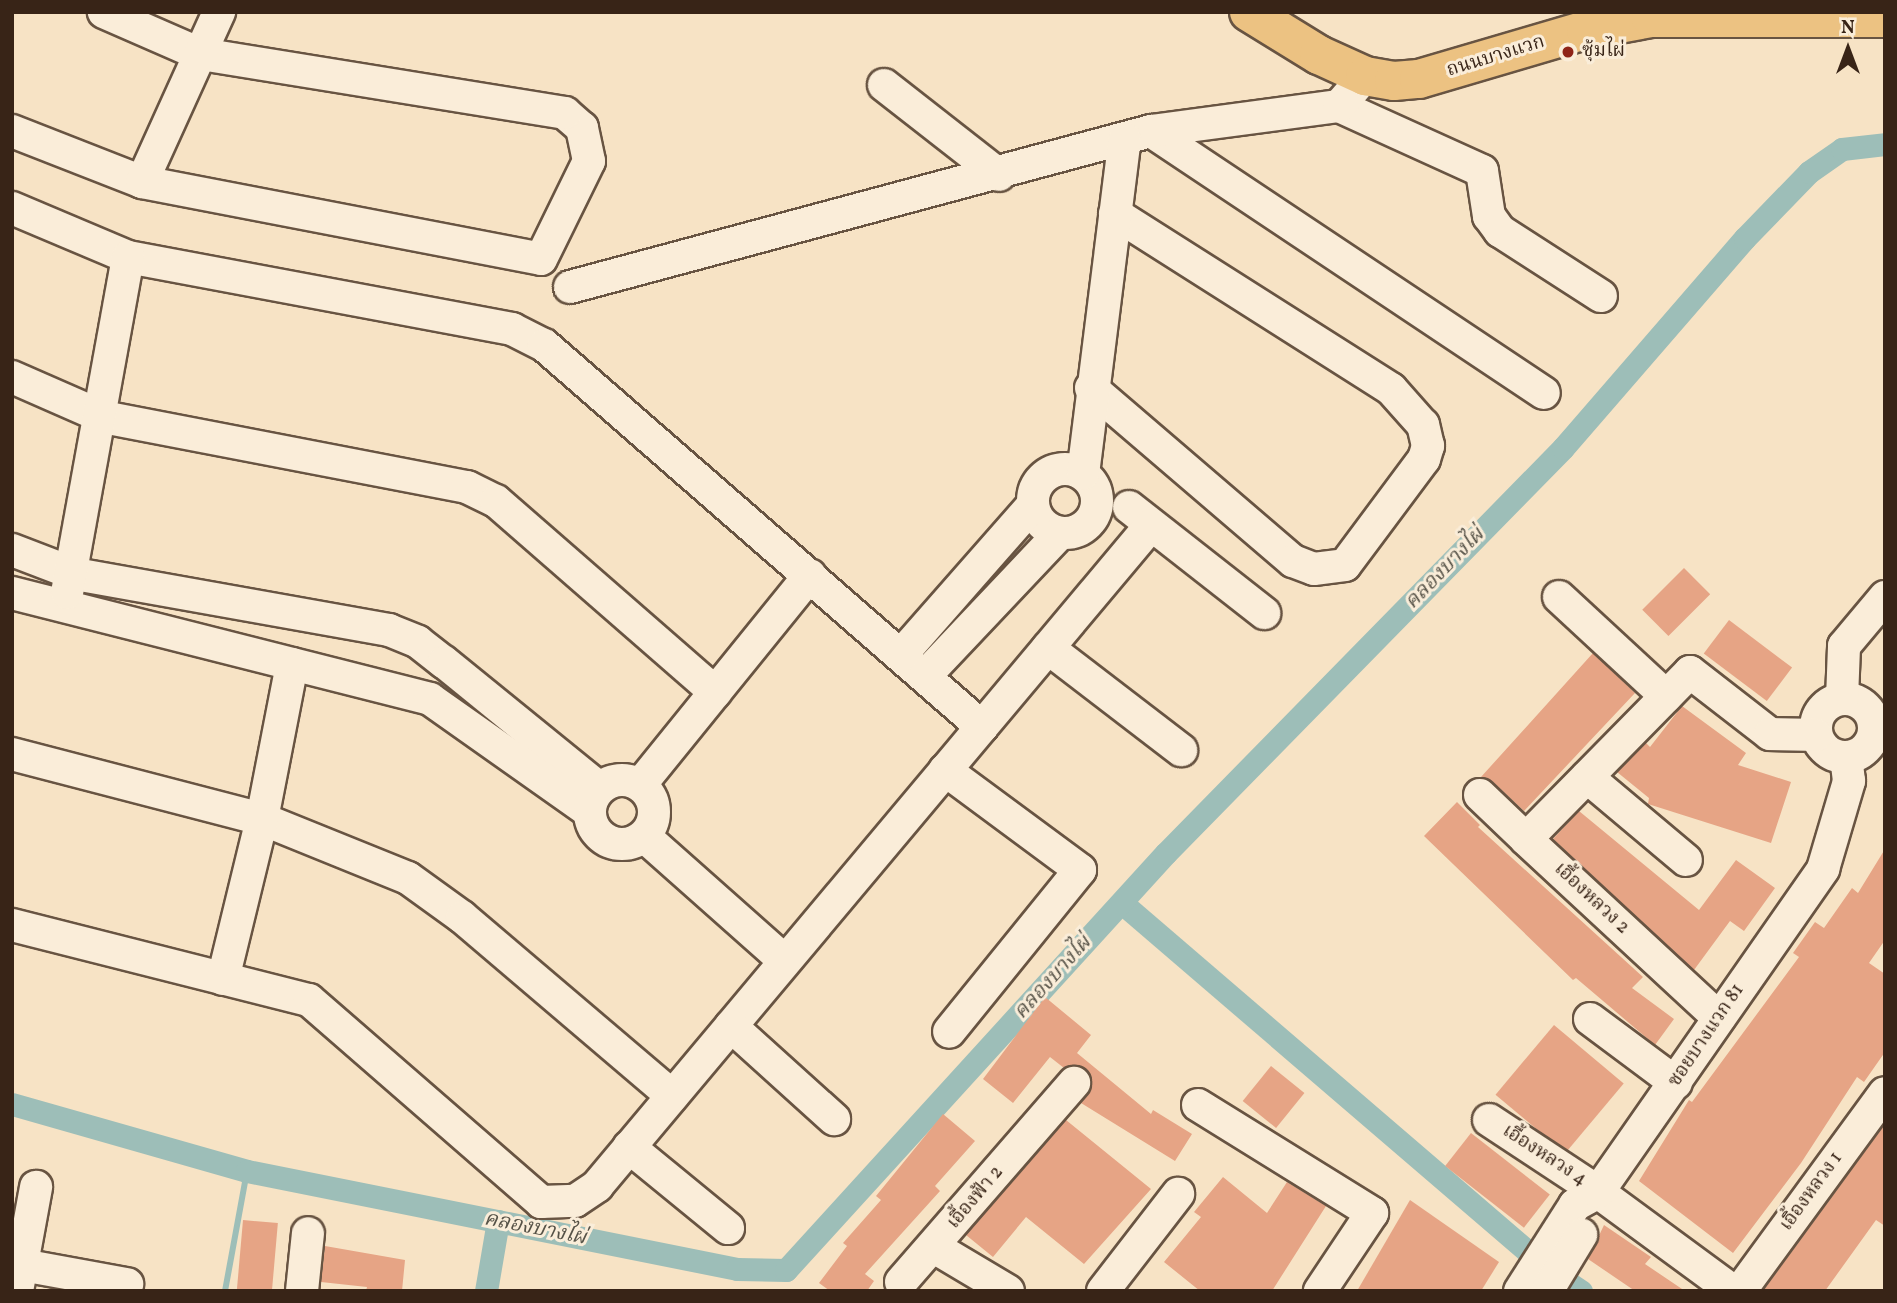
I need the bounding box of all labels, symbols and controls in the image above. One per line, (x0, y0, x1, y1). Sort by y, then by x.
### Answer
north arrow (1813, 14, 1883, 84)
text: N (1841, 15, 1855, 41)
street label: ถนนบางแวก (1444, 31, 1548, 83)
place label: ซุ้มไผ่ (1582, 41, 1625, 63)
marker: ซุ้มไผ่ (1560, 44, 1576, 60)
water label: คลองบางไผ่ (1400, 523, 1490, 615)
street label: เอื้องหลวง 2 (1549, 858, 1633, 940)
water label: คลองบางไผ่ (1009, 931, 1097, 1025)
street label: ซอยบางแวก 81 (1664, 980, 1750, 1092)
street label: เอื้องหลวง 4 (1498, 1120, 1590, 1192)
street label: เอิ้องหลวง 1 (1776, 1148, 1848, 1236)
street label: เอื้องฟ้า 2 (943, 1162, 1009, 1234)
water label: คลองบางไผ่ (482, 1207, 588, 1251)

